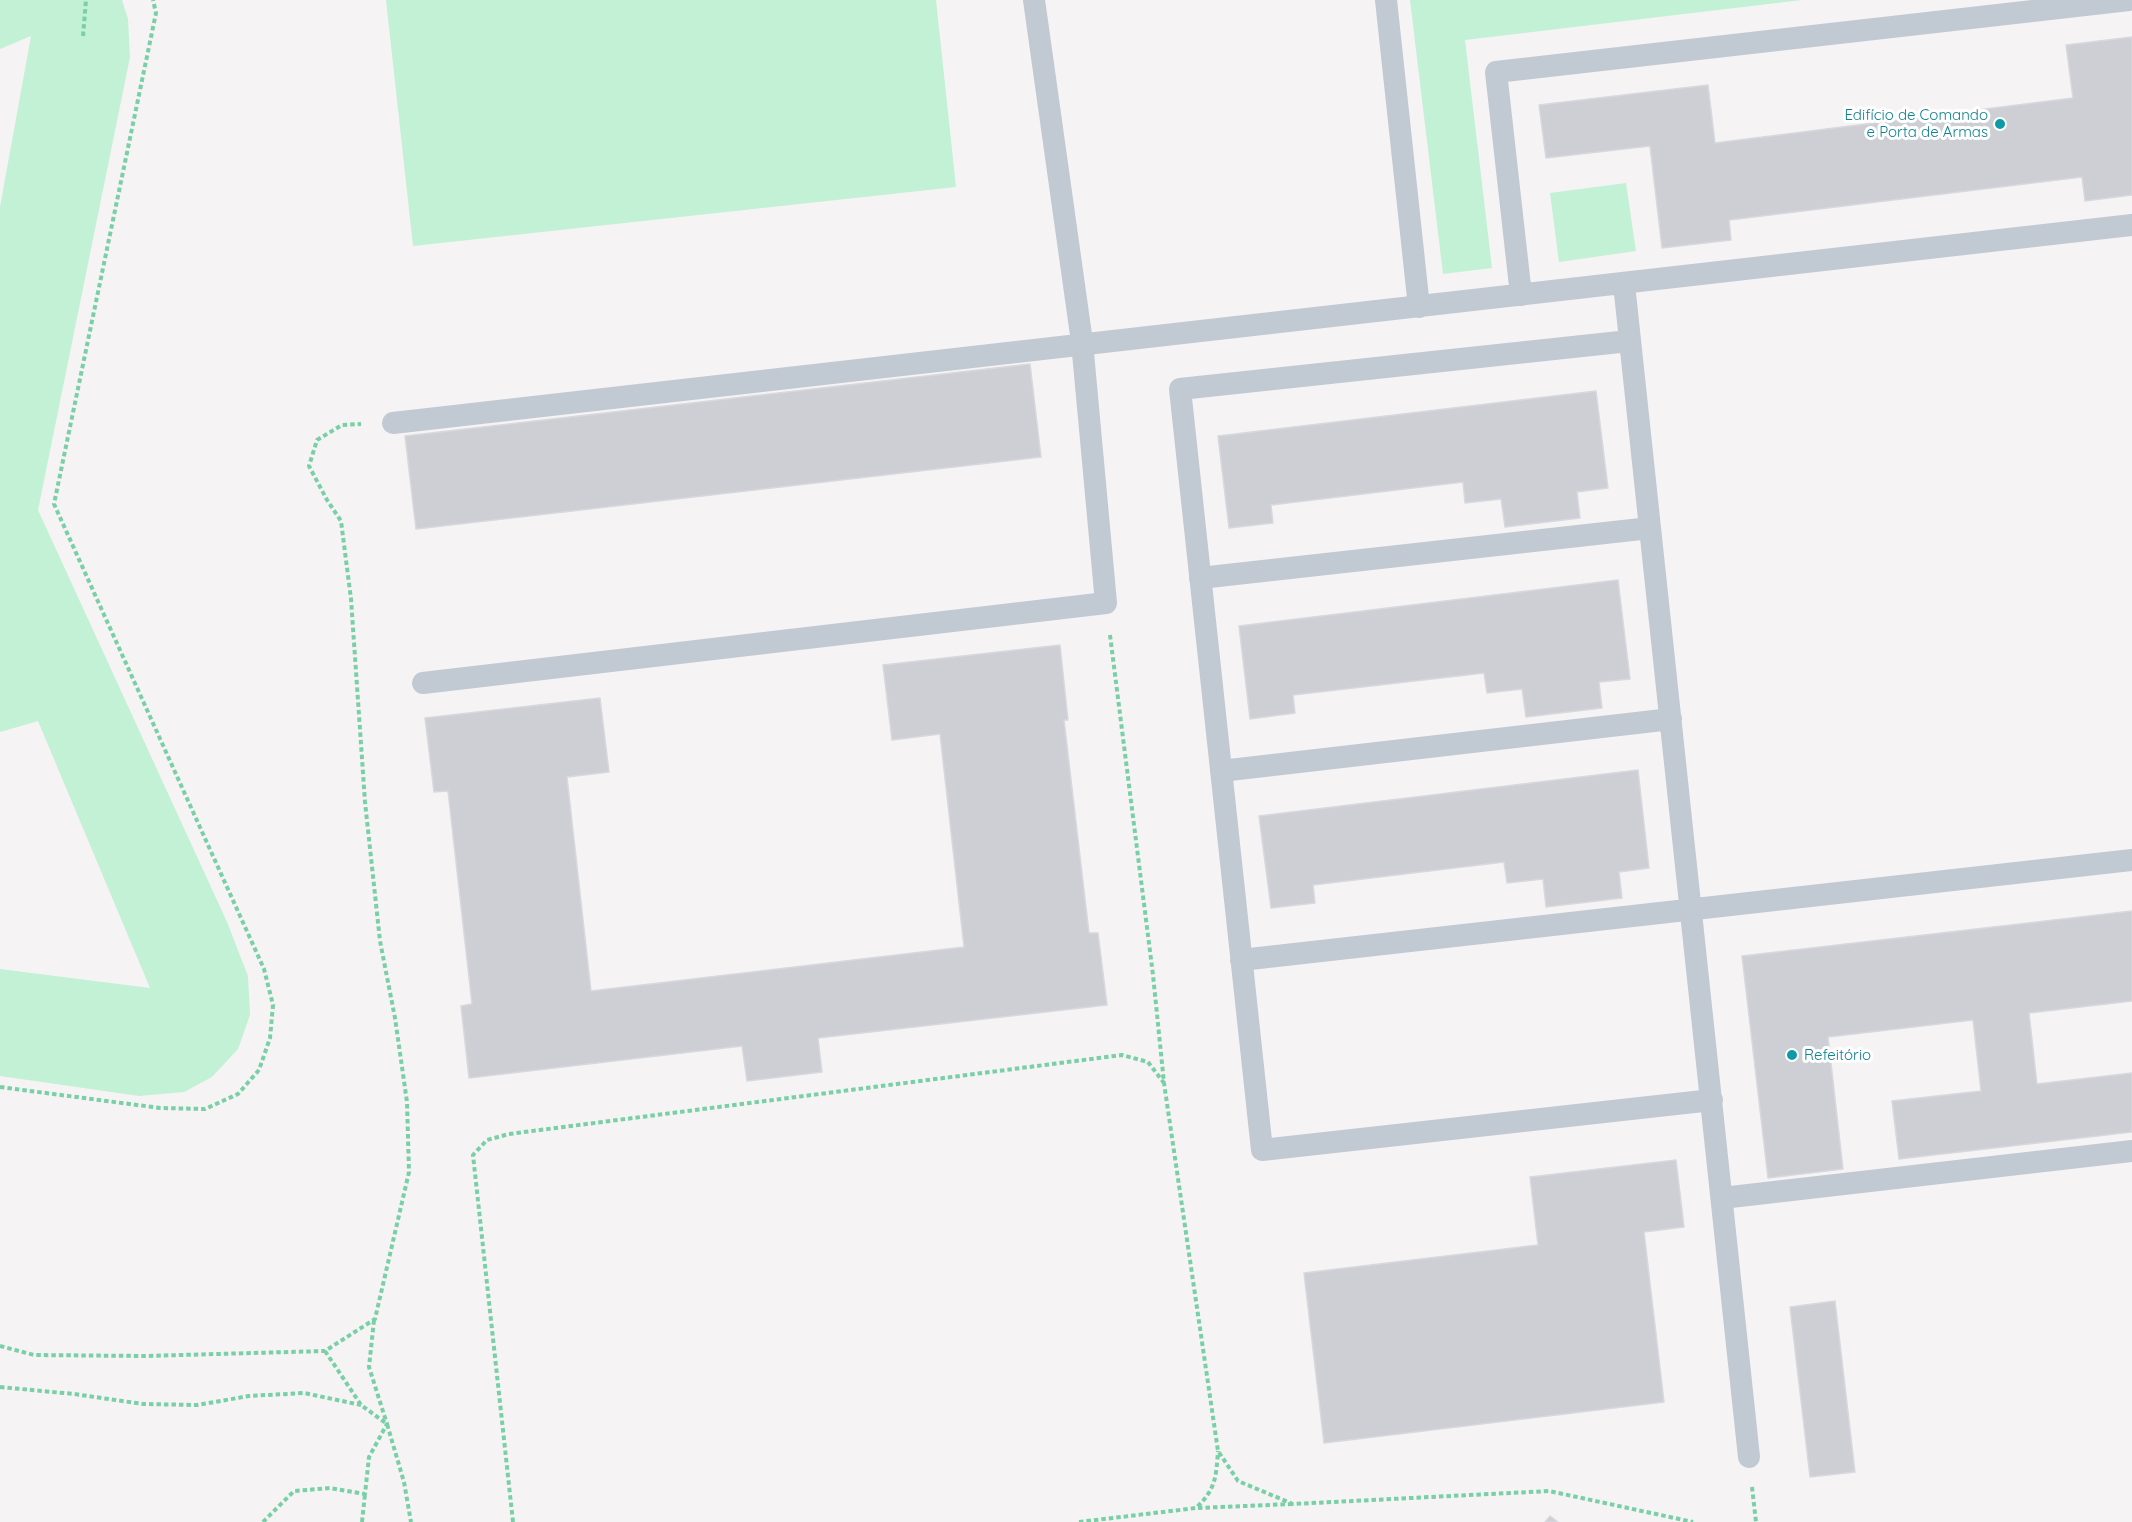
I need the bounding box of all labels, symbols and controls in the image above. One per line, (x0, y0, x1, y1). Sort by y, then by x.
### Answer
place label: Edifício de Comando e Porta de Armas (1844, 106, 1988, 141)
marker: Edifício de Comando e Porta de Armas (1993, 117, 2007, 131)
place label: Refeitório (1804, 1046, 1871, 1064)
marker: Refeitório (1785, 1048, 1799, 1062)

